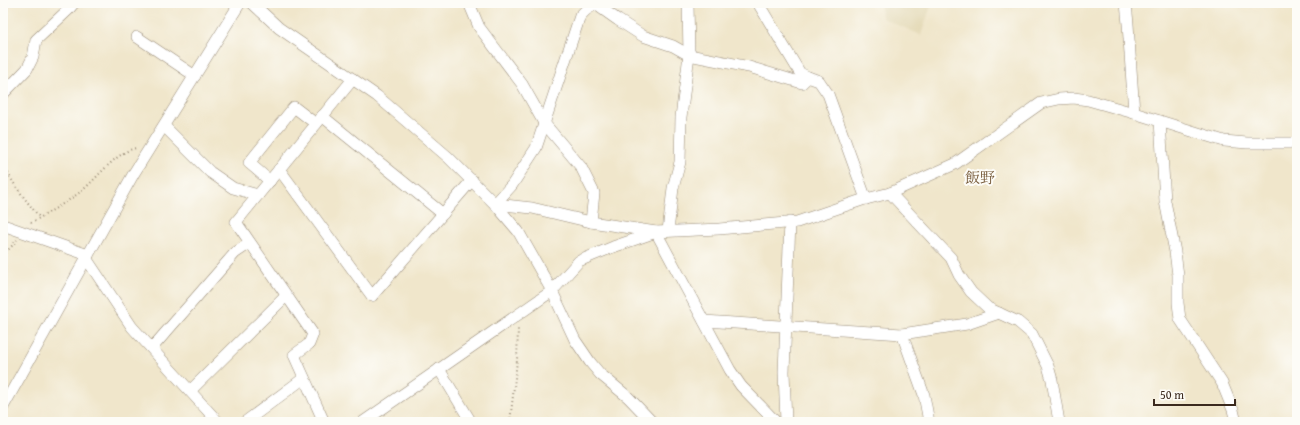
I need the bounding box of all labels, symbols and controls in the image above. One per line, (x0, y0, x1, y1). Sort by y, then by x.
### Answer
district label: 飯野 (965, 167, 995, 188)
scale bar (1154, 381, 1235, 407)
text: 50 m (1160, 386, 1184, 403)

